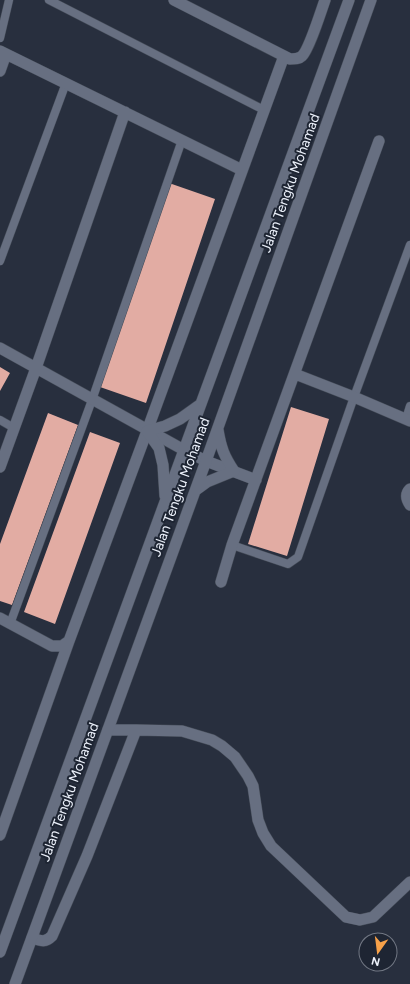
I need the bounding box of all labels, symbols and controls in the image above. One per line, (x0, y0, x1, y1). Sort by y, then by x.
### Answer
street label: Jalan Tengku Mohamad (257, 111, 324, 255)
street label: Jalan Tengku Mohamad (147, 415, 214, 559)
street label: Jalan Tengku Mohamad (36, 720, 103, 864)
north arrow (358, 932, 398, 972)
text: N (370, 954, 381, 969)

